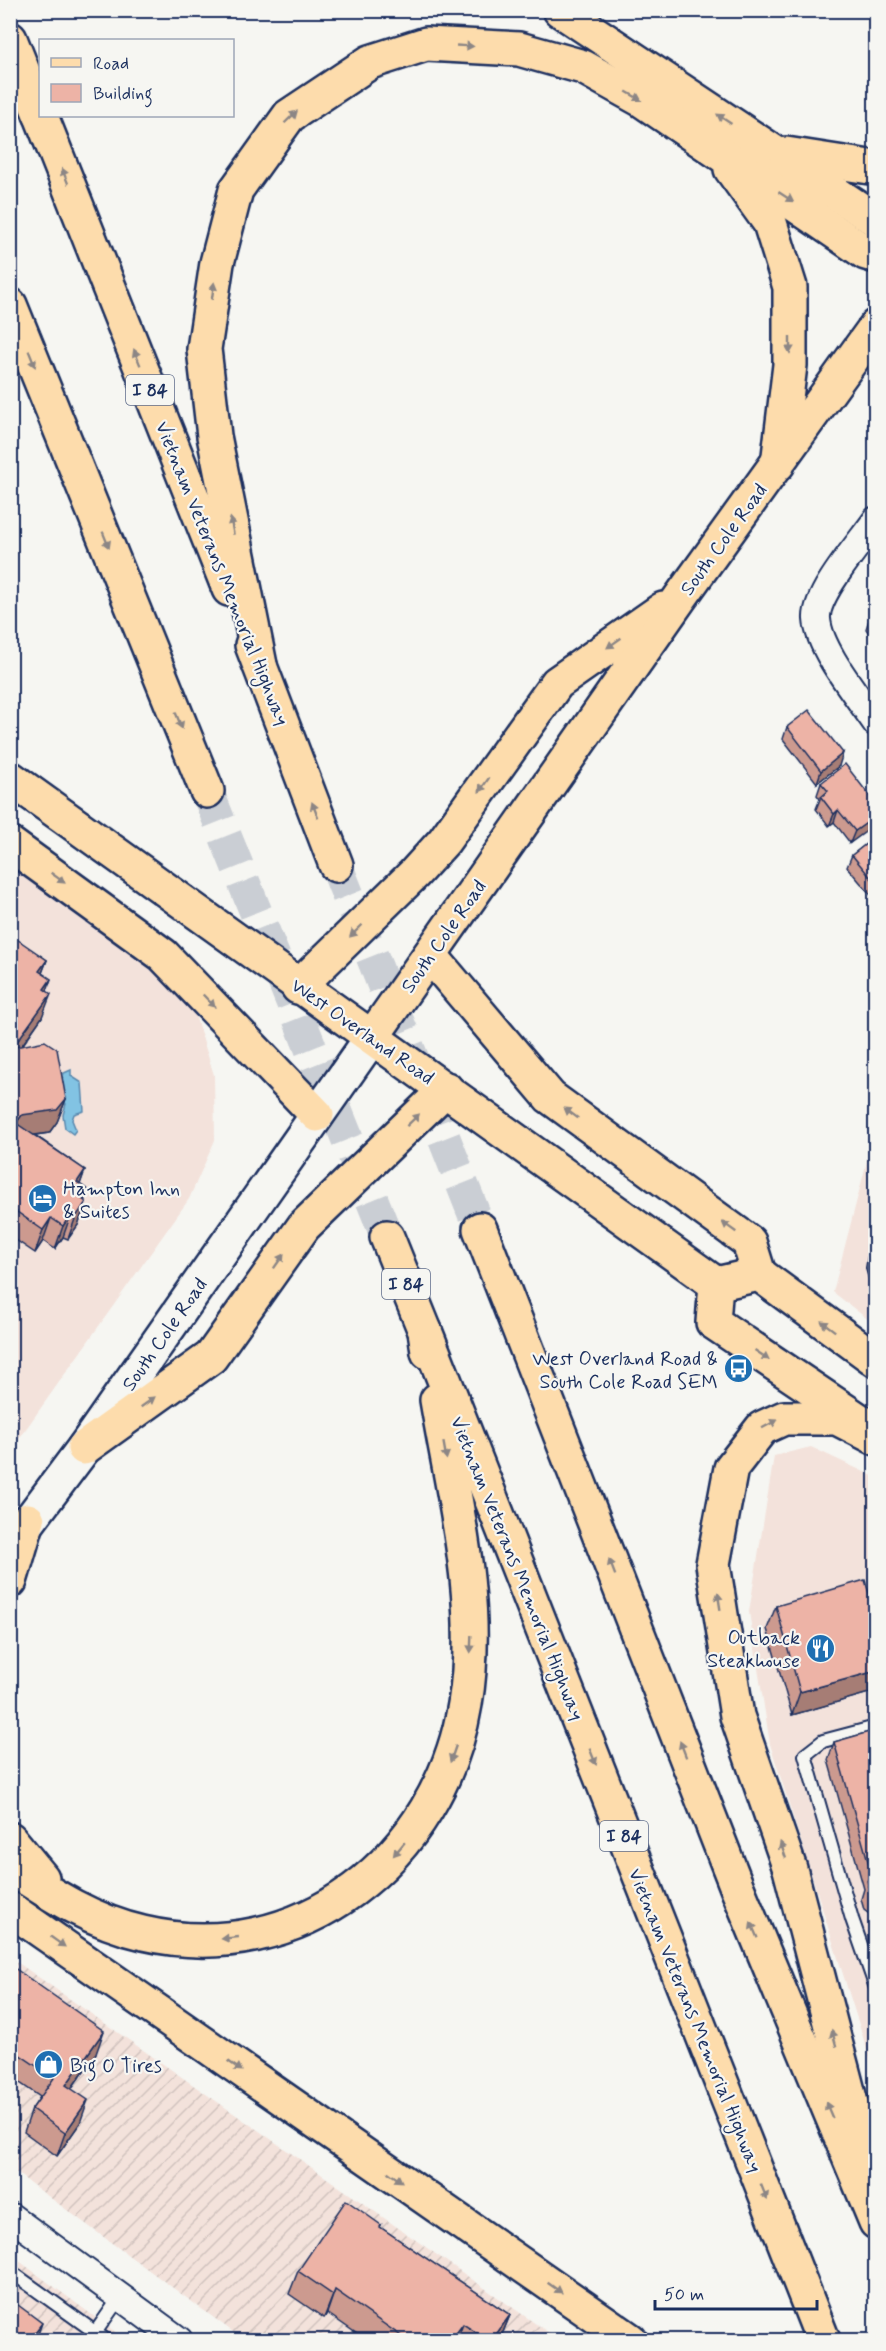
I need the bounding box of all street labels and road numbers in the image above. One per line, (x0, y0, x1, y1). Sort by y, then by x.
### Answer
road number: I 84 (126, 375, 174, 405)
street label: Vietnam Veterans Memorial Highway (147, 417, 295, 730)
street label: South Cole Road (674, 478, 774, 601)
street label: South Cole Road (395, 875, 493, 999)
street label: West Overland Road (285, 973, 439, 1092)
road number: I 84 (382, 1269, 430, 1299)
street label: South Cole Road (116, 1273, 214, 1397)
street label: Vietnam Veterans Memorial Highway (442, 1412, 590, 1725)
road number: I 84 (600, 1821, 648, 1851)
street label: Vietnam Veterans Memorial Highway (620, 1864, 768, 2177)

